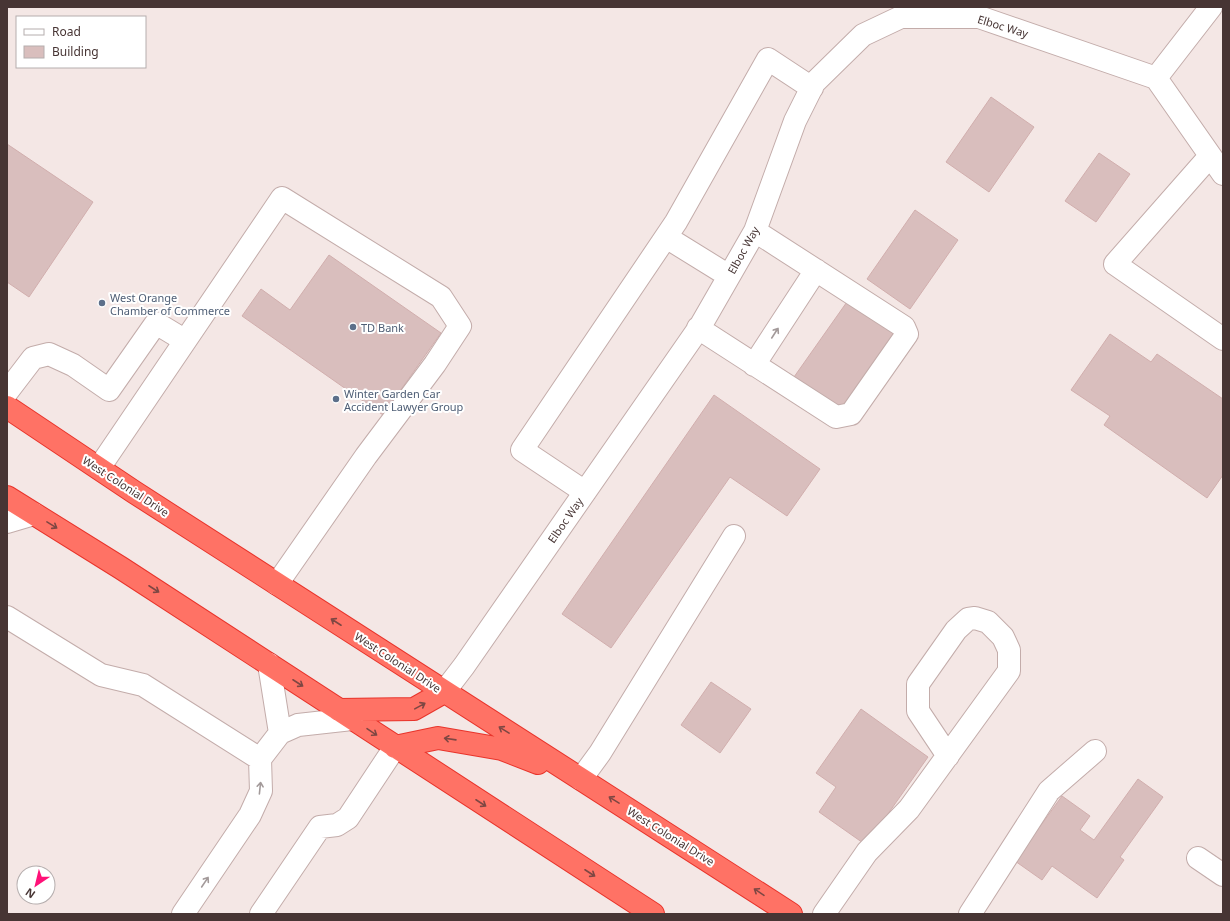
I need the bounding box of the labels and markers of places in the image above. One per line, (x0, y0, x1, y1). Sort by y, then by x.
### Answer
place label: West Orange Chamber of Commerce (110, 290, 230, 318)
marker: West Orange Chamber of Commerce (97, 298, 107, 308)
place label: TD Bank (361, 320, 404, 335)
marker: TD Bank (348, 322, 358, 332)
place label: Winter Garden Car Accident Lawyer Group (344, 386, 464, 414)
marker: Winter Garden Car Accident Lawyer Group (331, 394, 341, 404)

